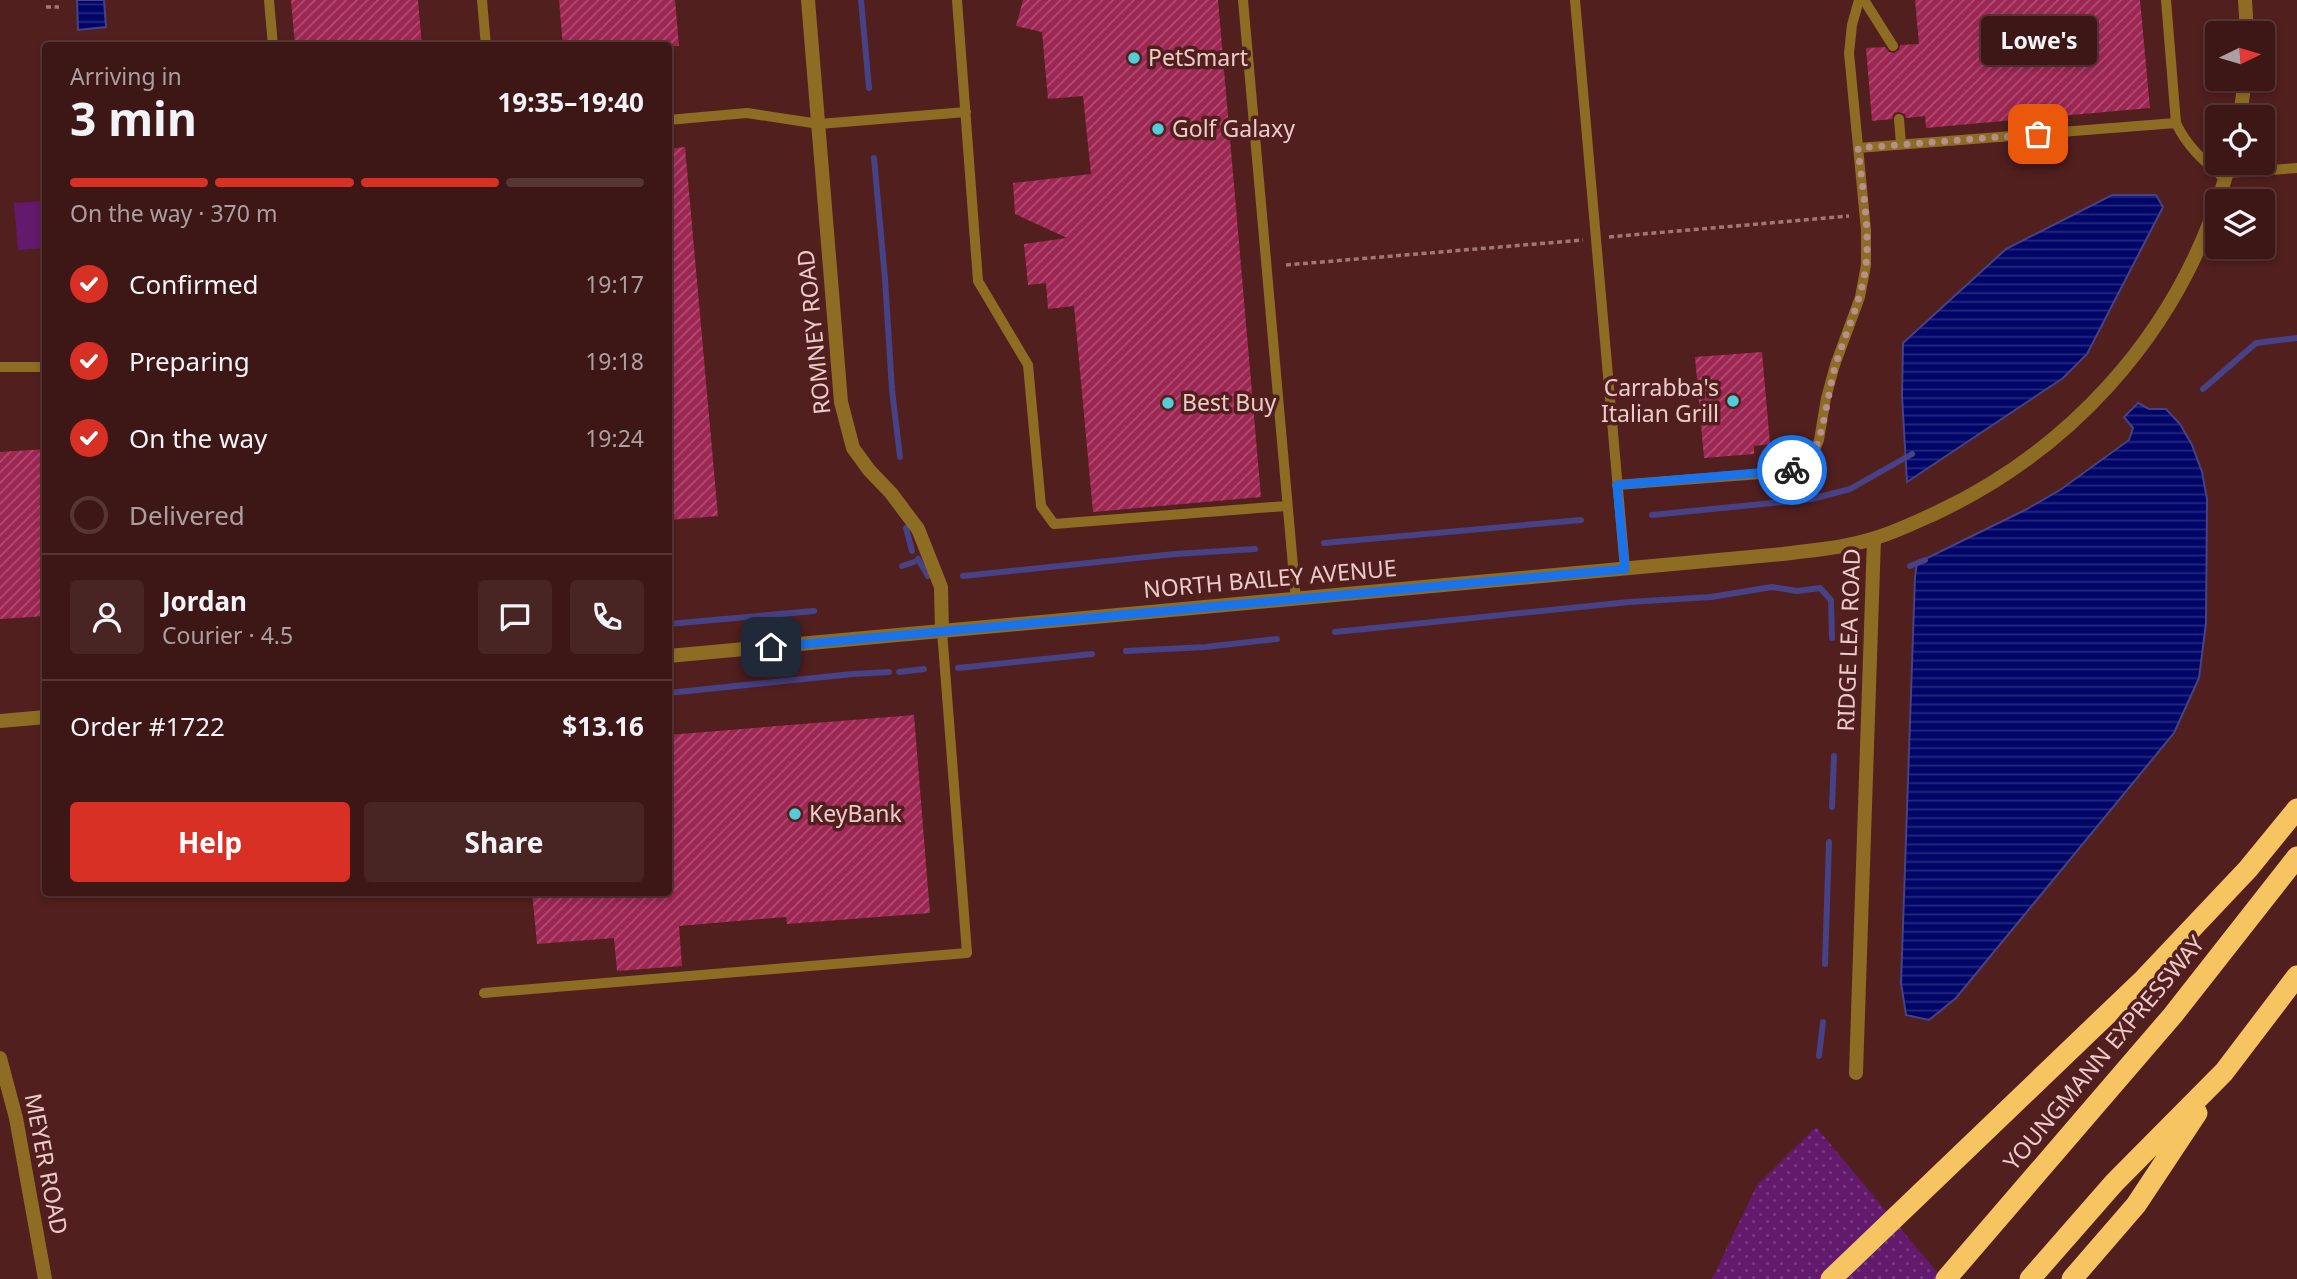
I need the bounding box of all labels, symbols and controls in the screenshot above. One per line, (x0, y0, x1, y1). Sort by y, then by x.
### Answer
callout: Lowe's (1980, 15, 2096, 64)
north arrow (2205, 21, 2275, 91)
map controls (2205, 21, 2275, 259)
text: Lowe's (2001, 24, 2077, 56)
place label: PetSmart (1148, 41, 1248, 73)
marker: PetSmart (1126, 50, 1142, 66)
text: Arriving in (70, 60, 182, 92)
text: 19:35–19:40 (497, 84, 644, 120)
text: 3 min (70, 87, 197, 149)
pin (2008, 104, 2068, 164)
button: locate (2205, 105, 2275, 175)
place label: Golf Galaxy (1172, 112, 1295, 144)
icon: bag (2019, 115, 2057, 153)
marker: Golf Galaxy (1150, 121, 1166, 137)
button: layers (2205, 189, 2275, 259)
text: On the way · 370 m (70, 197, 277, 229)
street label: ROMNEY ROAD (788, 248, 838, 416)
icon: check (70, 265, 108, 303)
text: Confirmed (129, 266, 259, 302)
text: 19:17 (585, 268, 644, 300)
icon: check (70, 342, 108, 380)
text: Preparing (129, 343, 250, 379)
text: 19:18 (585, 345, 644, 377)
place label: Carrabba's Italian Grill (1601, 371, 1719, 429)
place label: Best Buy (1182, 386, 1276, 418)
marker: Carrabba's Italian Grill (1725, 393, 1741, 409)
marker: Best Buy (1160, 395, 1176, 411)
icon: check (70, 419, 108, 457)
text: On the way (129, 420, 267, 456)
text: 19:24 (585, 422, 644, 454)
courier (1757, 435, 1827, 505)
icon: bike (1773, 451, 1811, 489)
text: Delivered (129, 497, 245, 533)
street label: RIDGE LEA ROAD (1829, 548, 1867, 732)
street label: NORTH BAILEY AVENUE (1142, 551, 1398, 605)
button: person (70, 580, 144, 654)
button: chat (478, 580, 552, 654)
button: phone (570, 580, 644, 654)
text: Jordan (162, 583, 247, 619)
pin (741, 617, 801, 677)
text: Courier · 4.5 (162, 619, 293, 651)
icon: home (752, 628, 790, 666)
text: Order #1722 (70, 708, 225, 744)
text: $13.16 (562, 708, 644, 744)
place label: KeyBank (809, 797, 903, 829)
button: Help (70, 802, 350, 882)
button: Share (364, 802, 644, 882)
marker: KeyBank (787, 806, 803, 822)
street label: YOUNGMANN EXPRESSWAY (1995, 927, 2212, 1177)
street label: MEYER ROAD (18, 1091, 76, 1237)

